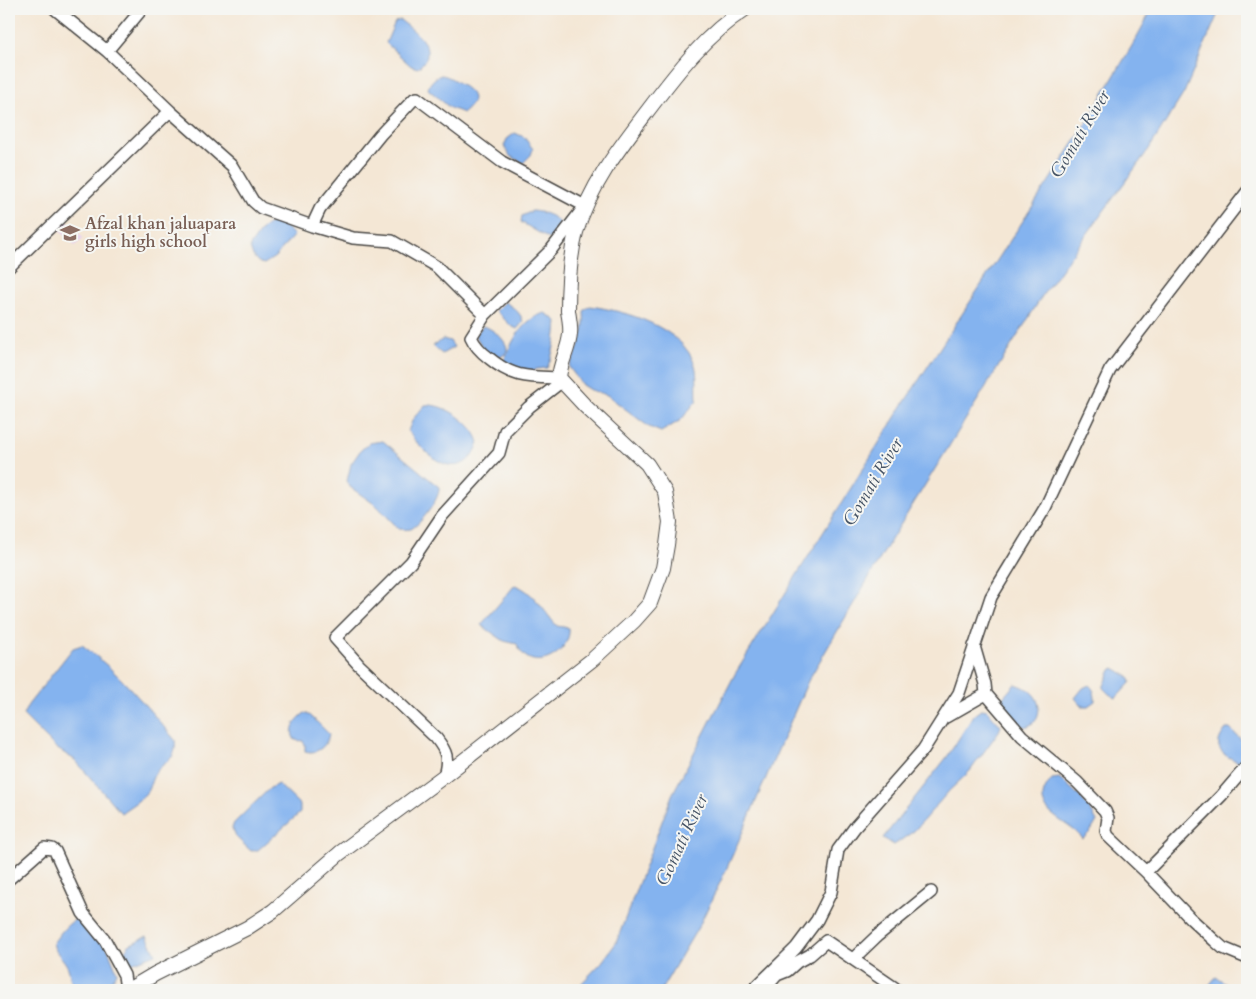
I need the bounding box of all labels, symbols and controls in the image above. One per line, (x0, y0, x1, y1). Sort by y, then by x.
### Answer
water label: Gomati River (1044, 84, 1117, 183)
place label: Afzal khan jaluapara girls high school (85, 213, 236, 253)
school or university icon: Afzal khan jaluapara girls high school (59, 222, 81, 244)
water label: Gomati River (837, 432, 910, 531)
water label: Gomati River (650, 789, 715, 890)

